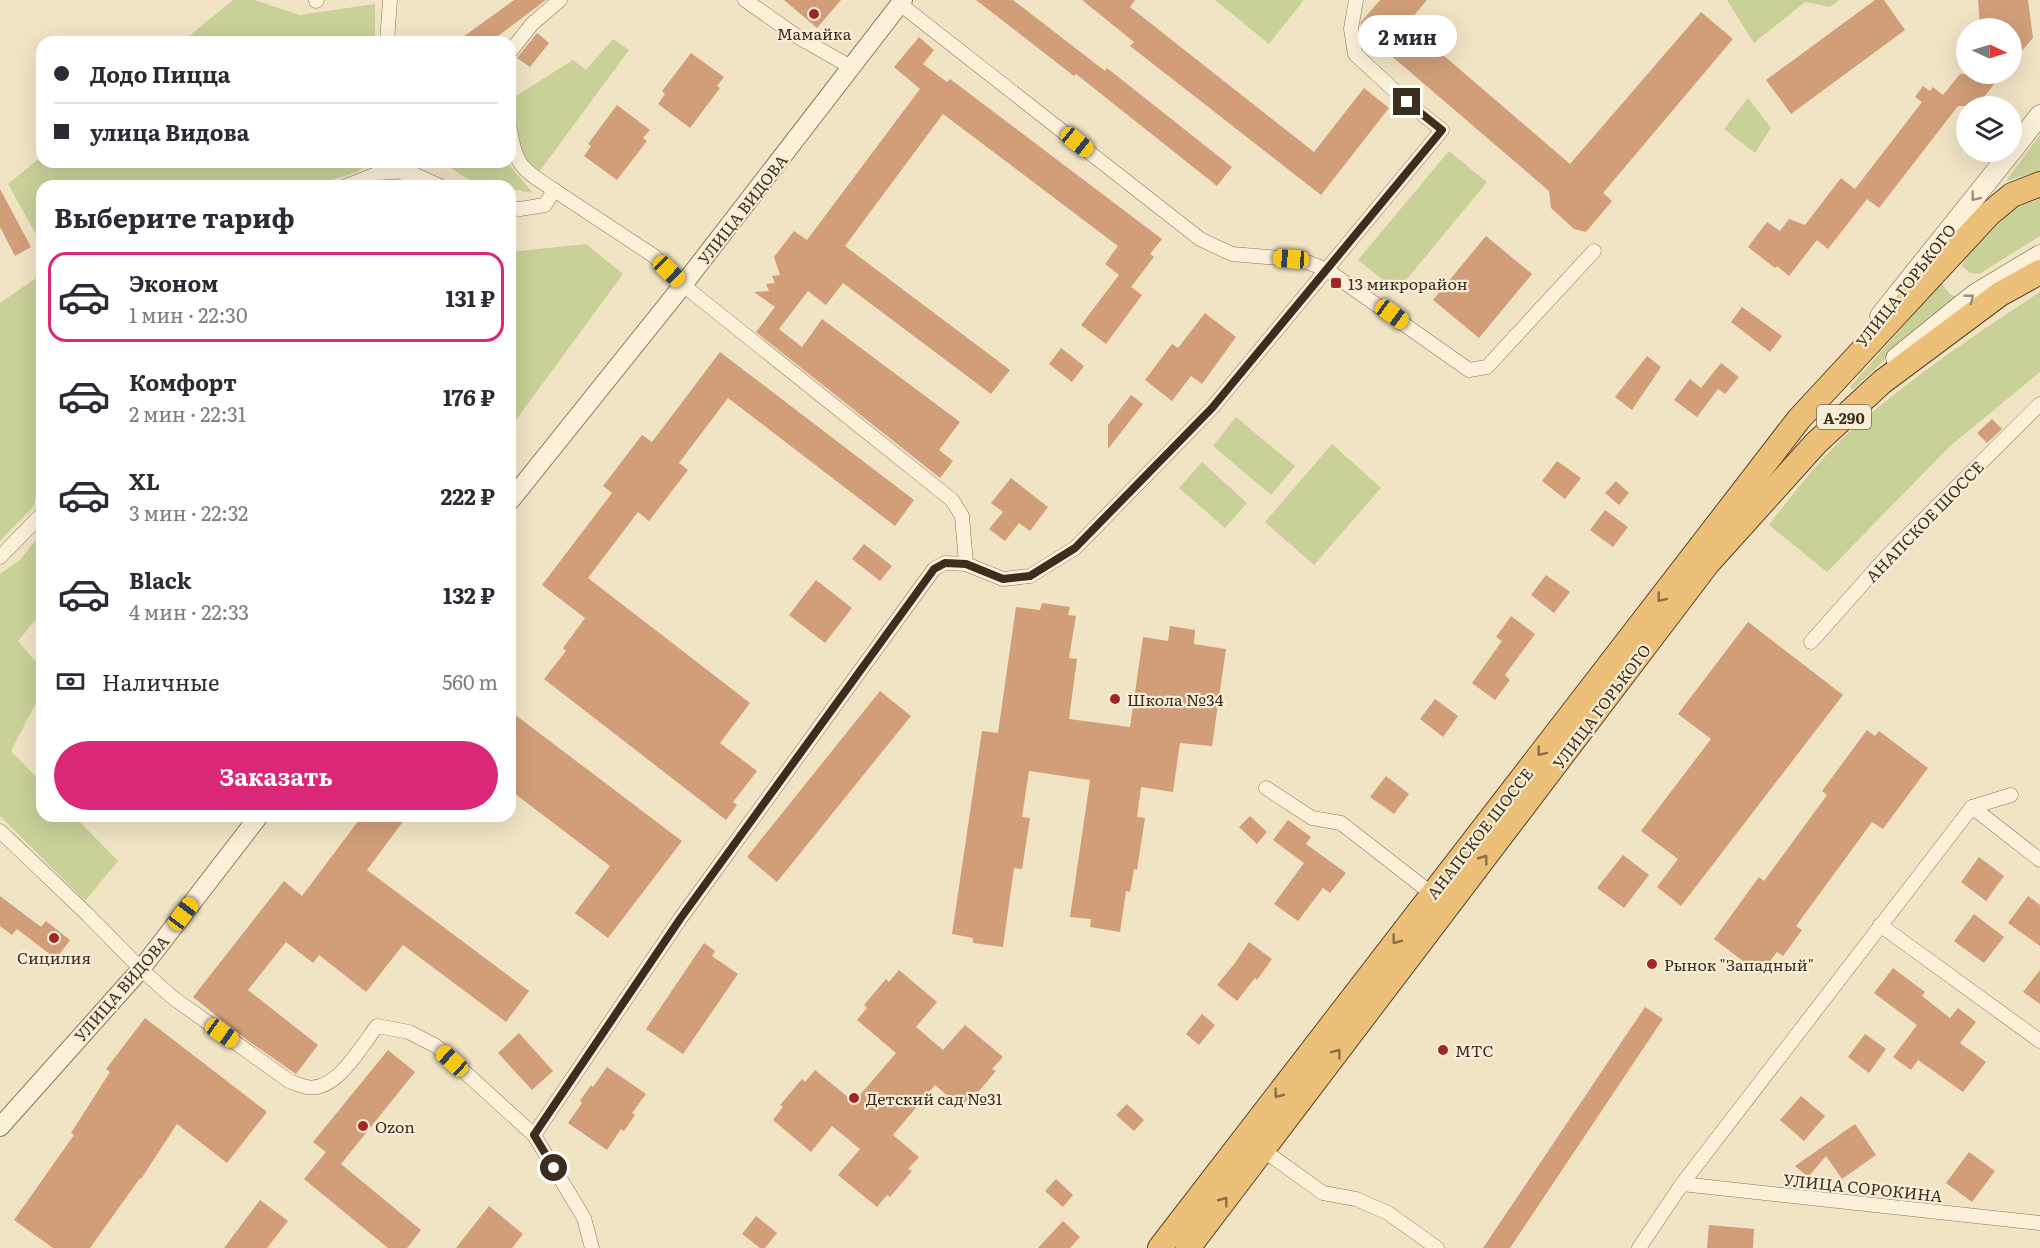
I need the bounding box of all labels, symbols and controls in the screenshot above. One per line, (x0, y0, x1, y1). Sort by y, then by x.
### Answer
marker: Мамайка (807, 7, 821, 21)
callout: 2 мин (1358, 15, 1456, 57)
north arrow (1956, 18, 2022, 84)
map controls (1956, 18, 2022, 162)
place label: Мамайка (777, 21, 852, 45)
text: 2 мин (1378, 21, 1437, 51)
text: Додо Пицца (90, 57, 230, 90)
route end (1393, 88, 1420, 115)
button: layers (1956, 96, 2022, 162)
text: улица Видова (90, 115, 249, 148)
car (1057, 124, 1097, 160)
street label: УЛИЦА ВИДОВА (691, 149, 793, 269)
one-way arrow (1971, 191, 1982, 202)
text: Выберите тариф (54, 196, 295, 236)
street label: УЛИЦА ГОРЬКОГО (1849, 218, 1961, 352)
car (1272, 249, 1310, 269)
car (650, 252, 688, 290)
text: Эконом (129, 266, 218, 299)
icon: car (57, 270, 111, 324)
place label: 13 микрорайон (1348, 271, 1468, 295)
marker: 13 микрорайон (1329, 276, 1343, 290)
text: 131 ₽ (445, 281, 495, 314)
one-way arrow (1963, 294, 1974, 305)
car (1372, 296, 1412, 332)
text: 1 мин · 22:30 (129, 299, 248, 329)
text: Комфорт (129, 365, 237, 398)
icon: car (57, 369, 111, 423)
text: 176 ₽ (443, 380, 495, 413)
text: 2 мин · 22:31 (129, 398, 246, 428)
road number: А-290 (1817, 405, 1871, 429)
street label: АНАПСКОЕ ШОССЕ (1859, 455, 1989, 587)
text: XL (129, 464, 160, 497)
icon: car (57, 468, 111, 522)
text: 222 ₽ (440, 479, 495, 512)
text: 3 мин · 22:32 (129, 497, 248, 527)
text: Black (129, 563, 191, 596)
icon: car (57, 567, 111, 621)
text: 132 ₽ (443, 578, 495, 611)
one-way arrow (1657, 591, 1668, 602)
text: 4 мин · 22:33 (129, 596, 249, 626)
street label: УЛИЦА ГОРЬКОГО (1546, 639, 1656, 773)
icon: cash (54, 665, 87, 698)
text: Наличные (102, 665, 220, 698)
text: 560 m (442, 666, 498, 696)
place label: Школа №34 (1127, 687, 1224, 711)
marker: Школа №34 (1108, 692, 1122, 706)
button: Заказать (54, 741, 498, 810)
one-way arrow (1538, 746, 1549, 757)
street label: АНАПСКОЕ ШОССЕ (1420, 762, 1538, 904)
one-way arrow (1477, 855, 1488, 866)
car (165, 894, 201, 934)
street label: УЛИЦА ВИДОВА (68, 929, 174, 1047)
marker: Сицилия (47, 931, 61, 945)
one-way arrow (1393, 933, 1404, 944)
place label: Сицилия (17, 945, 91, 969)
place label: Рынок "Западный" (1664, 952, 1814, 976)
marker: Рынок "Западный" (1645, 957, 1659, 971)
car (202, 1015, 242, 1051)
place label: МТС (1455, 1038, 1494, 1062)
car (433, 1042, 471, 1080)
marker: МТС (1436, 1043, 1450, 1057)
one-way arrow (1329, 1049, 1340, 1060)
place label: Детский сад №31 (866, 1086, 1003, 1110)
one-way arrow (1274, 1088, 1285, 1099)
marker: Детский сад №31 (847, 1091, 861, 1105)
place label: Ozon (375, 1114, 415, 1138)
marker: Ozon (356, 1119, 370, 1133)
route start (540, 1154, 567, 1181)
street label: УЛИЦА СОРОКИНА (1782, 1167, 1944, 1207)
one-way arrow (1216, 1197, 1227, 1208)

